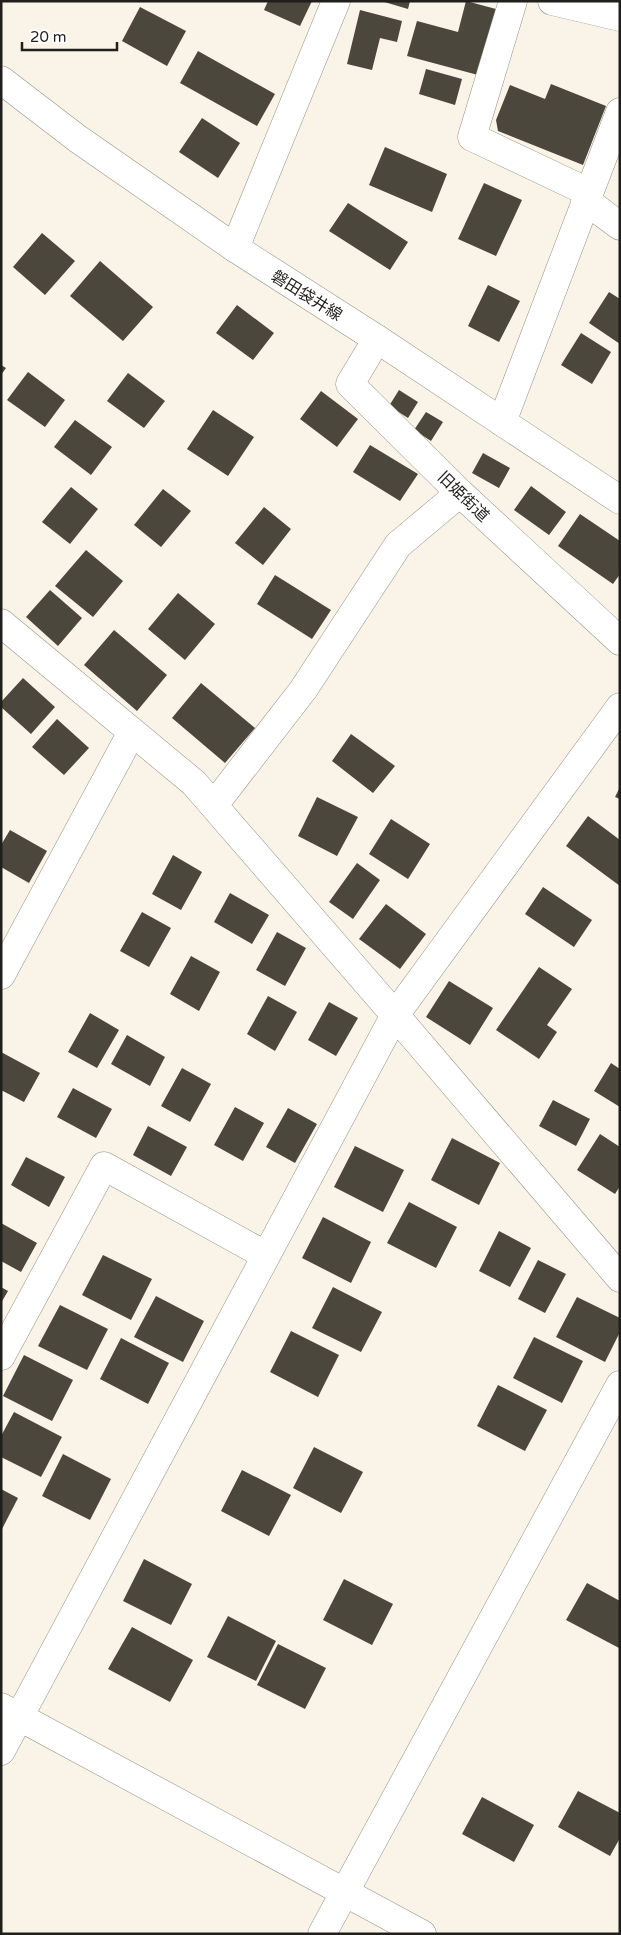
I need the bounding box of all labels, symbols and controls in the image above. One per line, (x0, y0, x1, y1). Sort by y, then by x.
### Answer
scale bar (22, 20, 118, 52)
text: 20 m (30, 28, 67, 46)
street label: 磐田袋井線 (267, 266, 346, 326)
street label: 旧姫街道 (433, 467, 493, 526)

